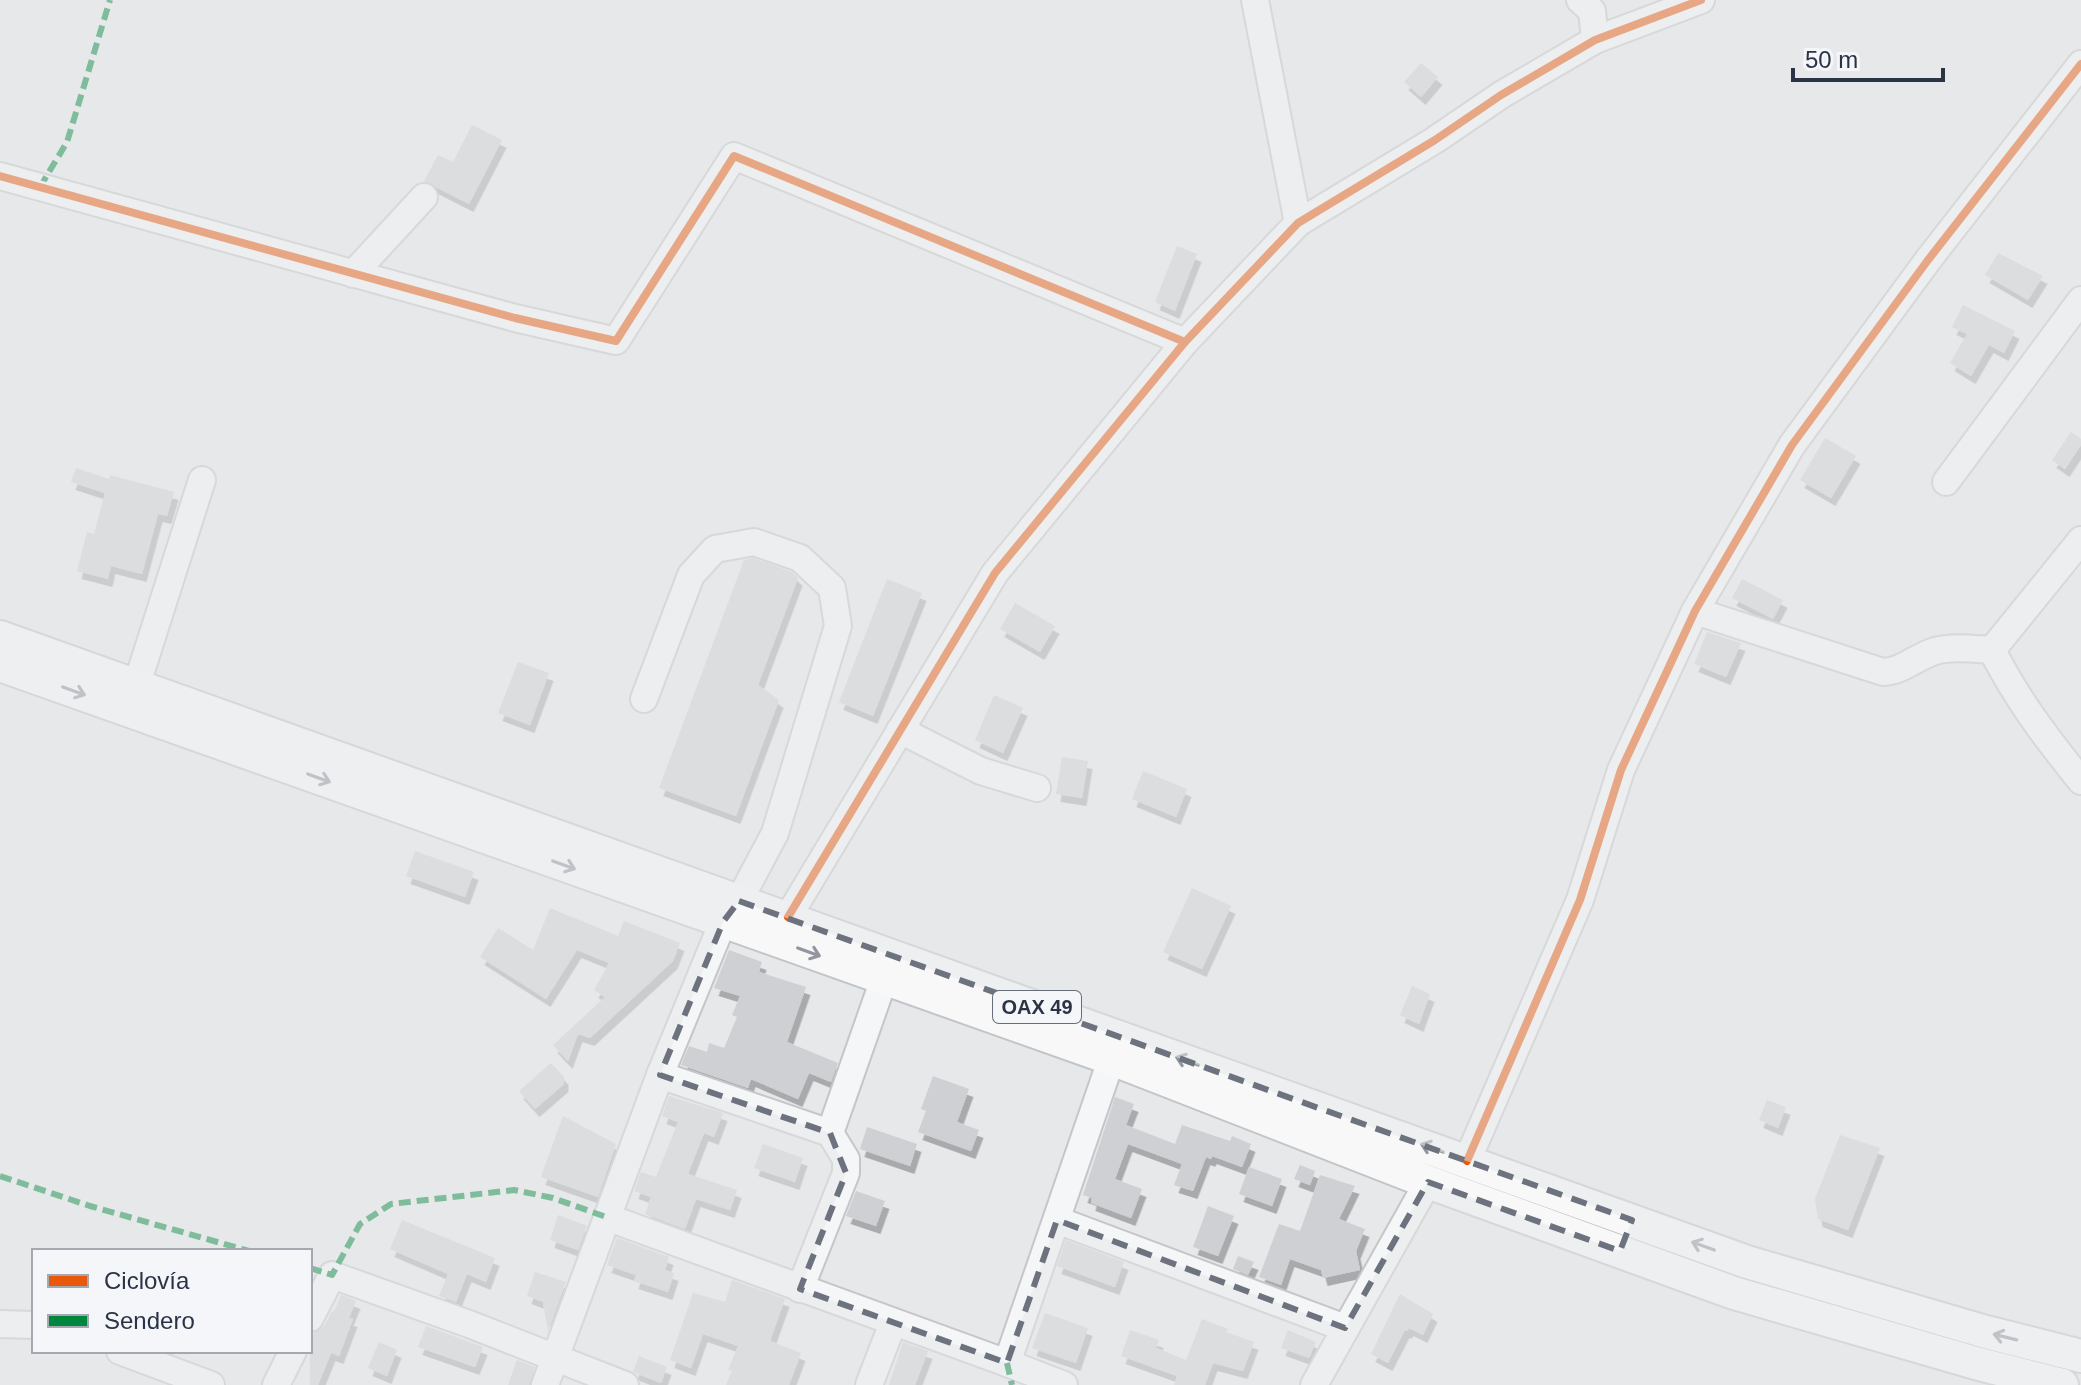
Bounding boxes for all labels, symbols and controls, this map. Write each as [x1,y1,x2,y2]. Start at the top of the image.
scale bar [1793,32,1943,82]
text: 50 m [1805,46,1858,73]
one-way arrow [61,685,85,699]
one-way arrow [306,772,330,786]
one-way arrow [551,859,575,873]
one-way arrow [796,946,820,960]
road number: OAX 49 [993,991,1081,1023]
one-way arrow [1175,1052,1200,1067]
one-way arrow [1420,1139,1445,1154]
one-way arrow [1691,1238,1716,1252]
legend [32,1249,312,1353]
text: Ciclovía [104,1267,190,1294]
text: Sendero [104,1307,195,1334]
one-way arrow [1993,1328,2019,1343]

